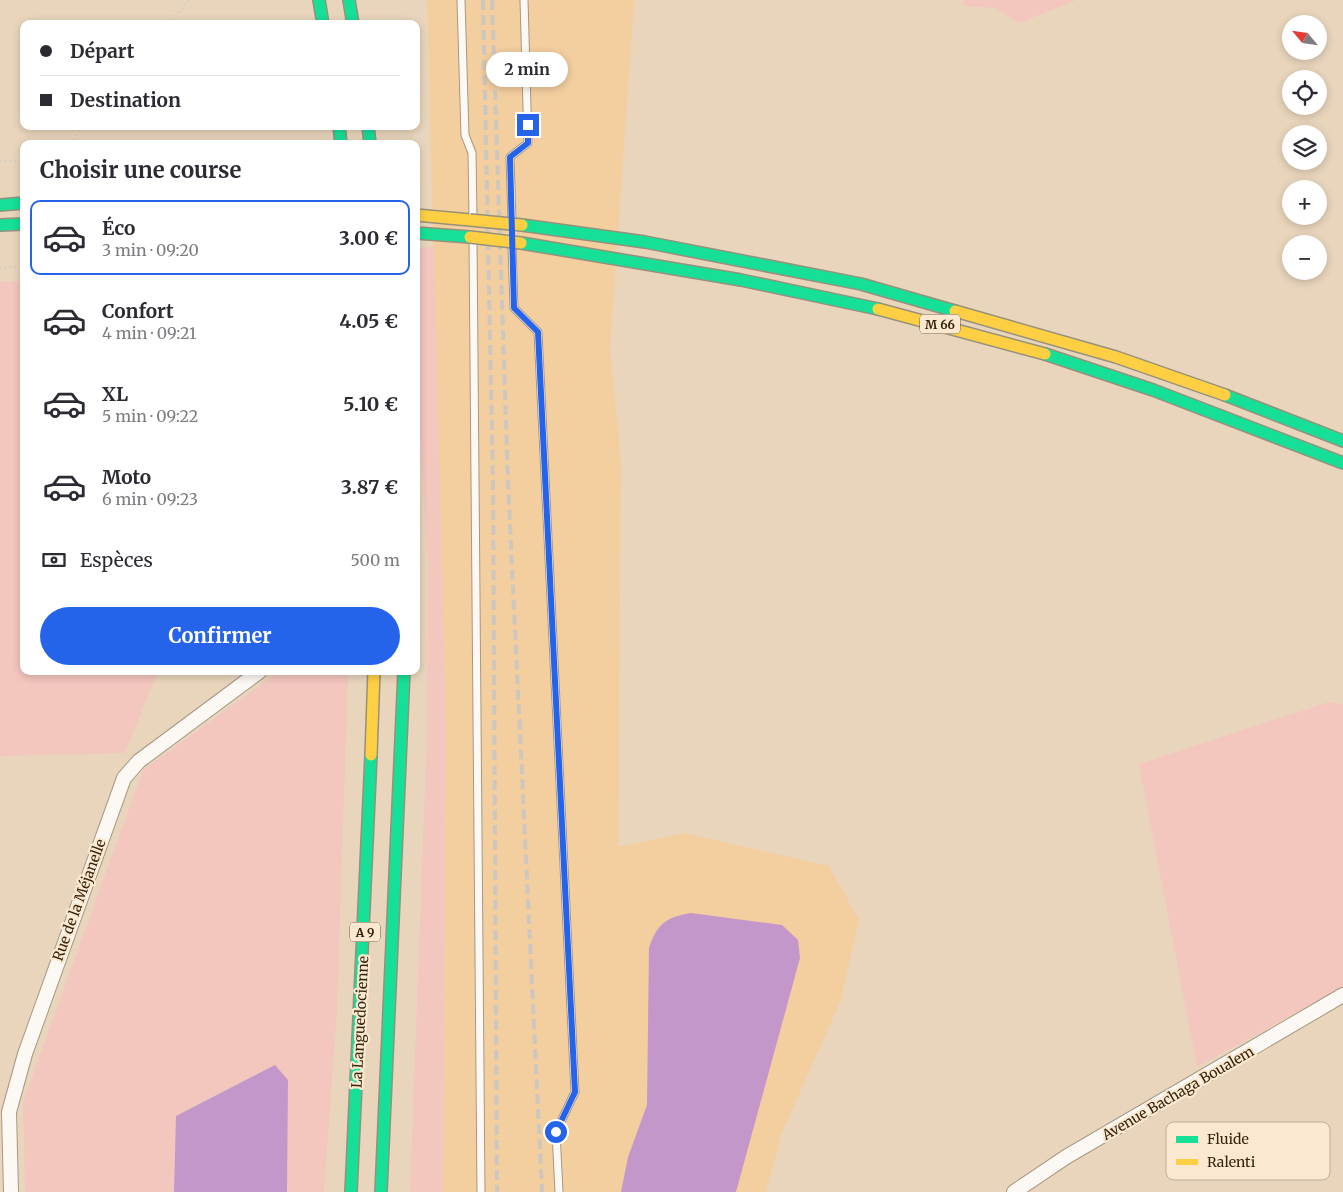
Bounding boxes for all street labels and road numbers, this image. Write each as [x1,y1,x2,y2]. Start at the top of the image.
road number: M 66 [920,314,960,334]
street label: Rue de la Méjanelle [49,837,109,963]
road number: A 9 [350,922,380,942]
street label: La Languedocienne [348,955,372,1089]
street label: Avenue Bachaga Boualem [1098,1042,1257,1144]

